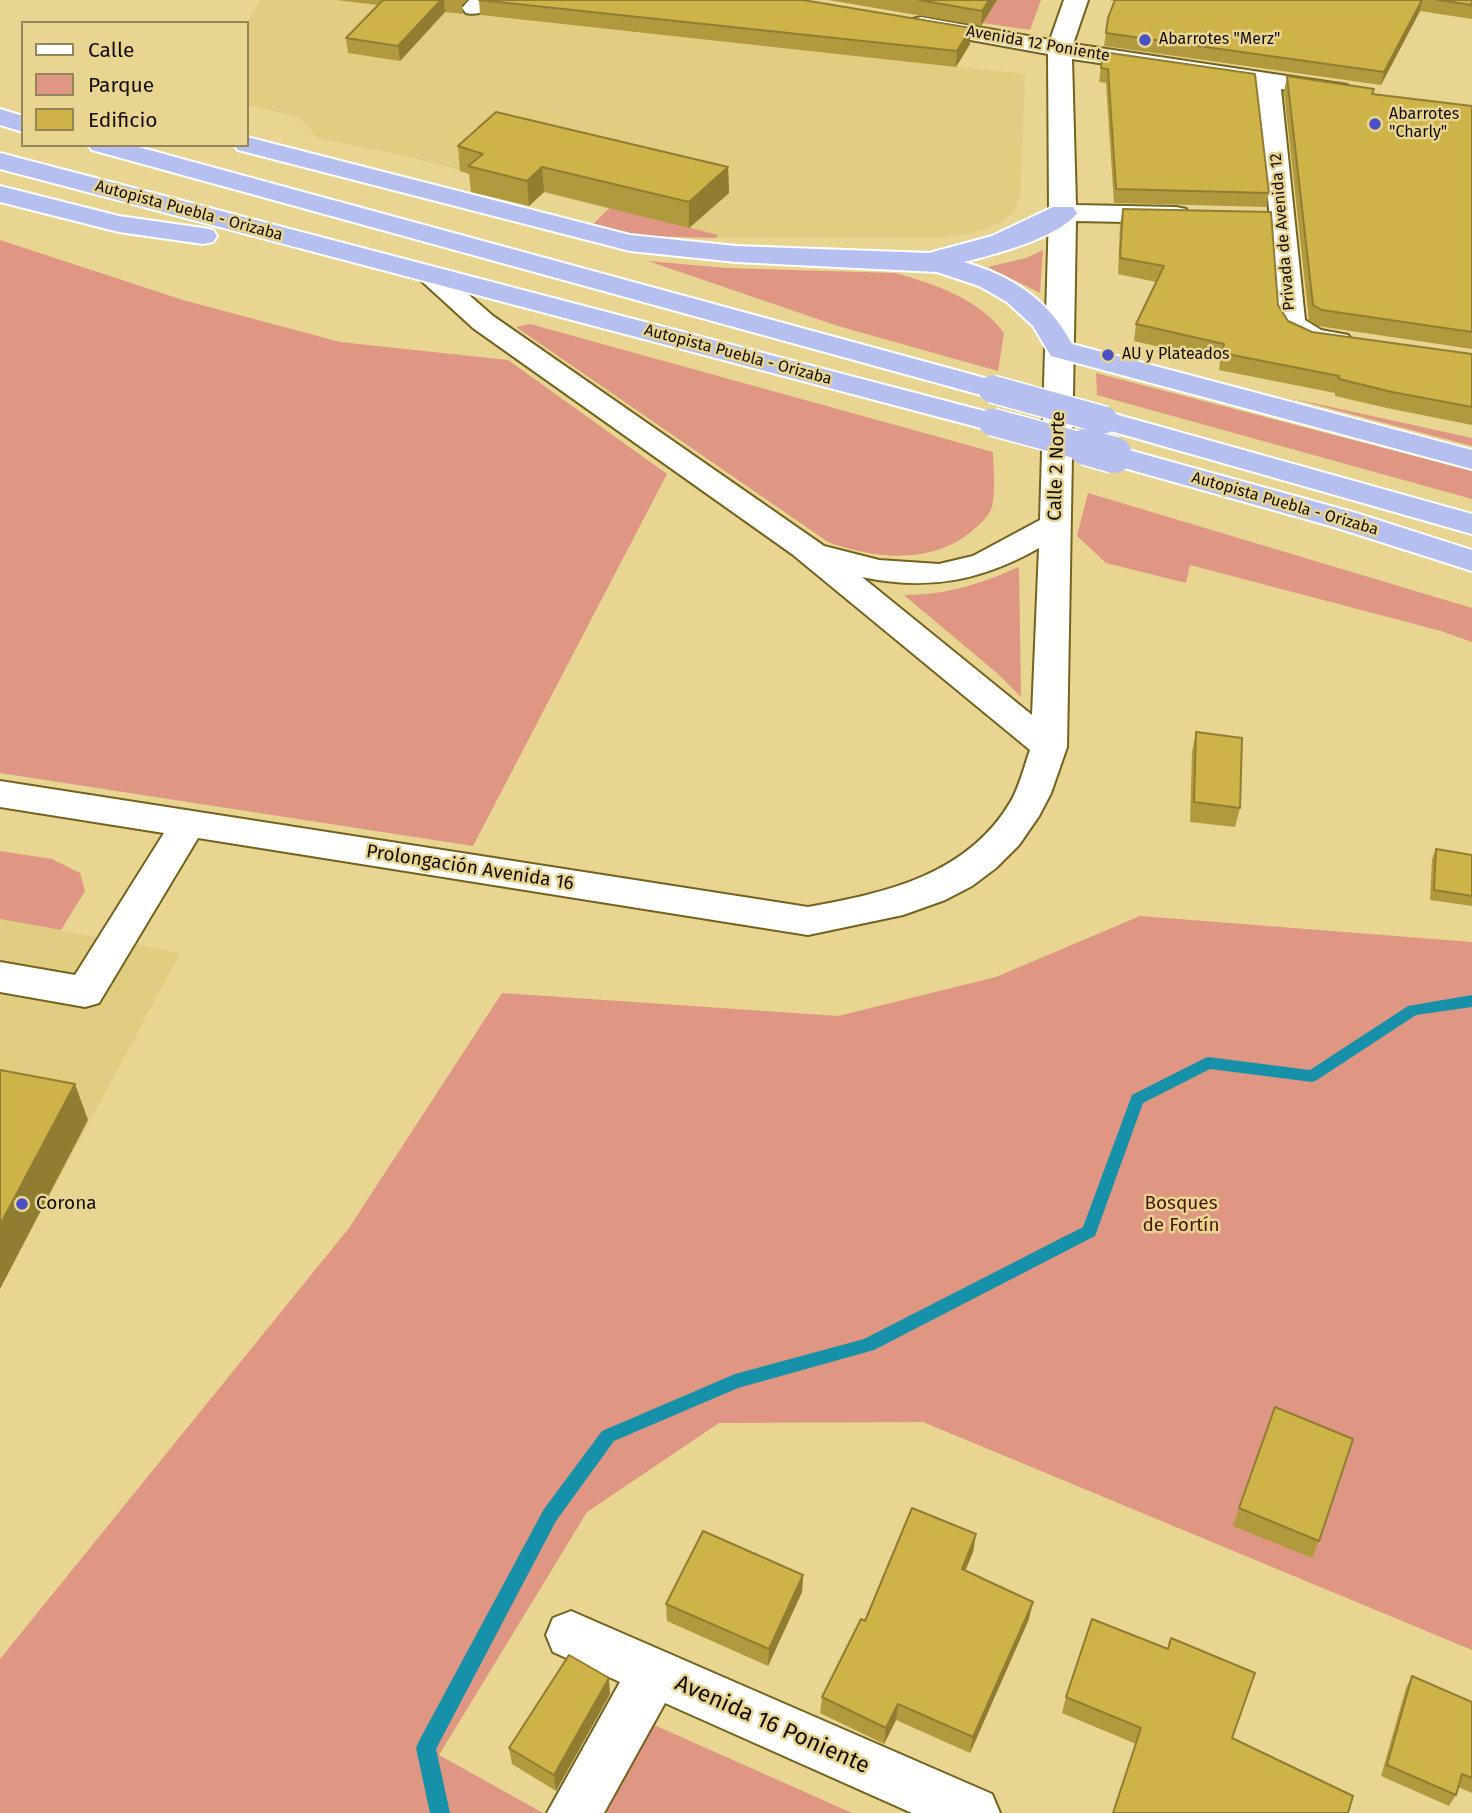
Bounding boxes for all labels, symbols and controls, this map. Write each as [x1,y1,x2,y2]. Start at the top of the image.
legend [21,21,248,147]
street label: Avenida 12 Poniente [965,22,1111,66]
place label: Abarrotes "Merz" [1159,30,1280,50]
marker: Abarrotes "Merz" [1137,32,1153,48]
text: Calle [88,37,134,63]
text: Parque [88,72,154,98]
place label: Abarrotes "Charly" [1389,105,1459,143]
text: Edificio [88,107,158,133]
marker: Abarrotes "Charly" [1367,116,1383,132]
street label: Privada de Avenida 12 [1267,152,1299,312]
street label: Autopista Puebla - Orizaba [93,177,285,245]
street label: Autopista Puebla - Orizaba [642,321,834,389]
place label: AU y Plateados [1122,345,1230,365]
marker: AU y Plateados [1100,347,1116,363]
street label: Calle 2 Norte [1044,411,1070,521]
street label: Autopista Puebla - Orizaba [1189,468,1381,540]
street label: Prolongación Avenida 16 [365,840,575,896]
place label: Corona [36,1193,97,1215]
park label: Bosques de Fortín [1142,1193,1220,1237]
marker: Corona [14,1196,30,1212]
street label: Avenida 16 Poniente [670,1670,874,1780]

